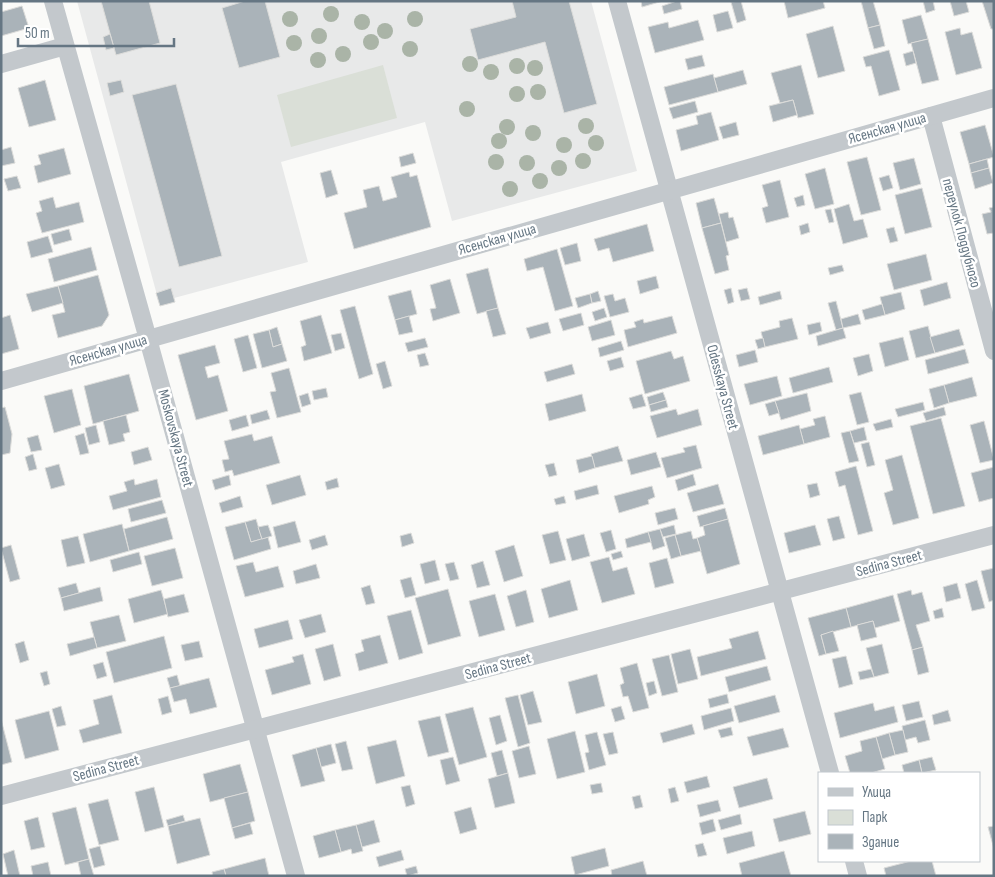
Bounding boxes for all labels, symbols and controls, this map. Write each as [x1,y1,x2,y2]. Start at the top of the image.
scale bar [18,15,174,47]
text: 50 m [25,24,50,43]
street label: Ясенская улица [846,108,928,149]
street label: переулок Поддубного [938,176,985,290]
street label: Ясенская улица [456,219,538,260]
street label: Ясенская улица [67,330,149,371]
street label: Odesskaya Street [702,343,743,432]
street label: Moskovskaya Street [153,387,198,489]
street label: Sedina Street [854,545,925,581]
street label: Sedina Street [463,648,534,684]
street label: Sedina Street [71,750,142,786]
legend [818,772,980,862]
text: Улица [862,783,891,802]
text: Парк [862,808,888,827]
text: Здание [862,833,899,852]

